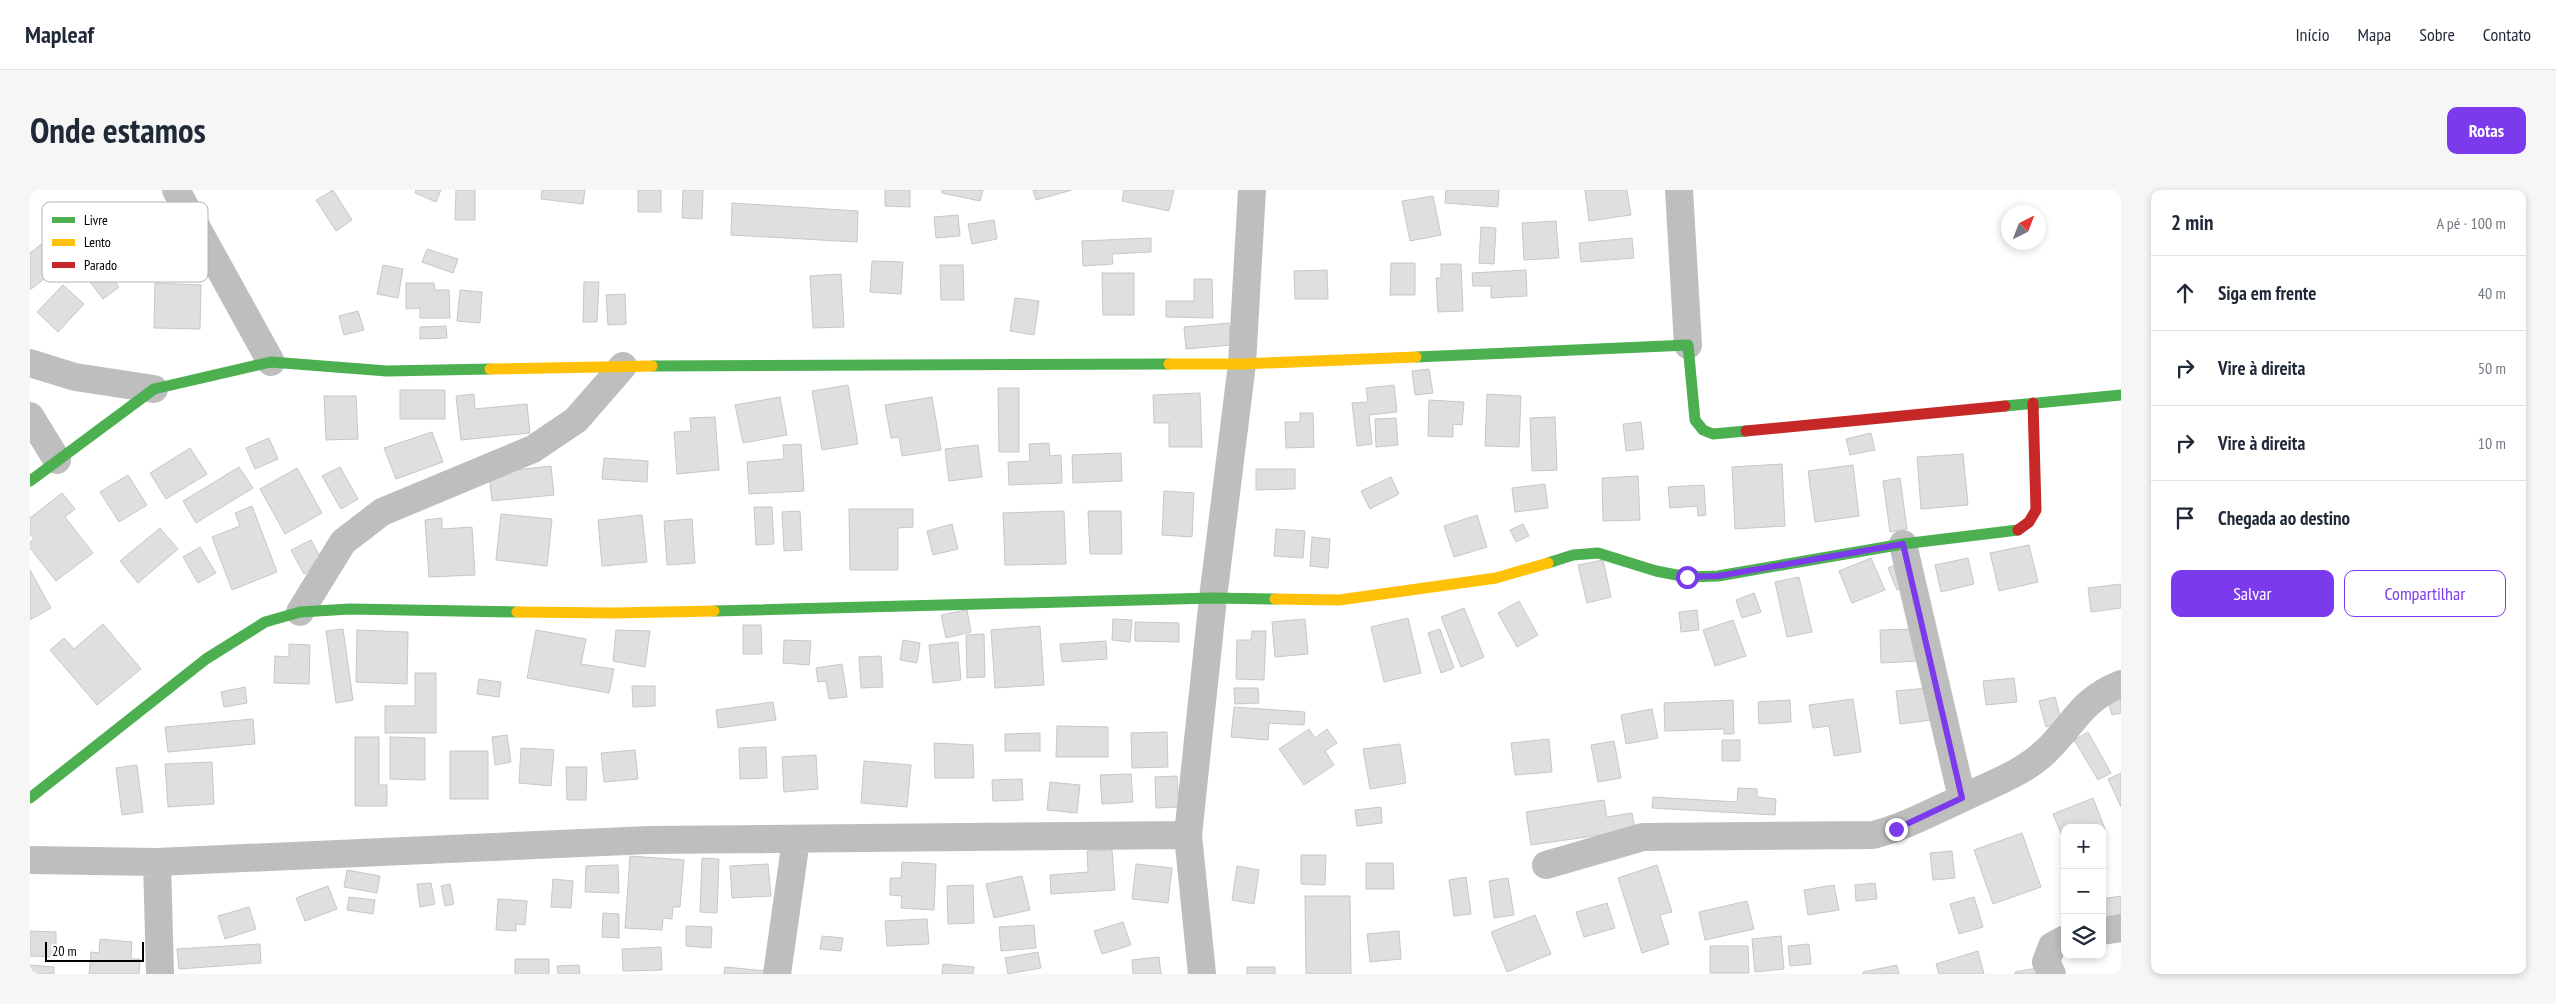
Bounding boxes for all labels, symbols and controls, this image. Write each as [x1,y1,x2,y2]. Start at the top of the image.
text: Mapleaf [25,19,94,50]
text: Início [2295,23,2329,46]
text: Mapa [2357,23,2391,46]
text: Sobre [2419,23,2455,46]
text: Contato [2483,23,2531,46]
text: Onde estamos [30,107,206,153]
button: Rotas [2447,107,2526,154]
legend [42,202,208,282]
north arrow [2001,205,2046,250]
text: 2 min [2171,209,2213,236]
text: Livre [84,211,108,229]
text: A pé · 100 m [2436,213,2506,233]
text: Lento [84,233,111,251]
text: Parado [84,256,117,274]
icon: ahead [2171,279,2199,307]
text: Siga em frente [2218,281,2316,305]
text: 40 m [2478,283,2506,303]
icon: right [2171,354,2199,382]
text: Vire à direita [2218,356,2305,380]
text: 50 m [2478,358,2506,378]
icon: right [2171,429,2199,457]
text: Vire à direita [2218,431,2305,455]
text: 10 m [2478,433,2506,453]
icon: arrive [2171,504,2199,532]
text: Chegada ao destino [2218,506,2350,530]
route start [1676,566,1699,589]
button: Salvar [2171,570,2334,617]
button: Compartilhar [2344,570,2506,617]
route end [1885,818,1908,841]
map controls [2061,824,2106,959]
button: + [2061,824,2106,869]
button: − [2061,869,2106,914]
button: layers [2061,914,2106,959]
scale bar [45,939,144,962]
text: 20 m [52,942,77,960]

